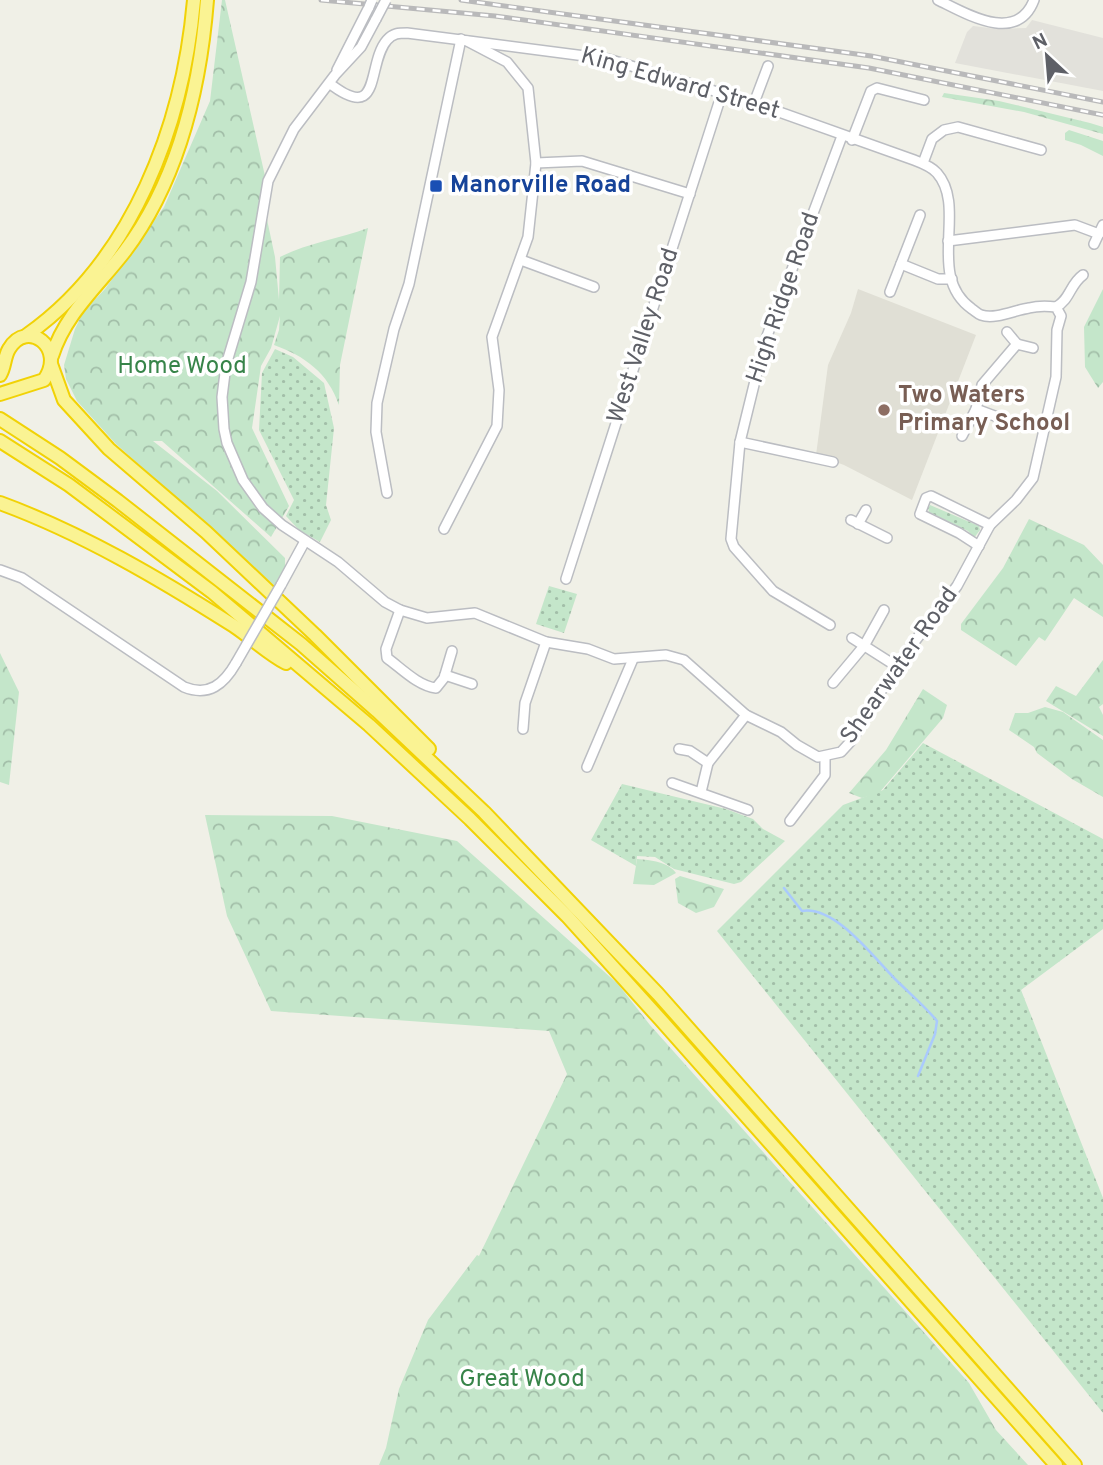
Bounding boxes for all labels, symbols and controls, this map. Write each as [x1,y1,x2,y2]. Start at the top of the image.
north arrow [1012,21,1082,91]
text: N [1029,29,1052,56]
street label: King Edward Street [577,41,783,127]
place label: Manorville Road [450,171,631,201]
marker: Manorville Road [428,178,444,194]
street label: High Ridge Road [741,209,827,387]
street label: West Valley Road [602,245,686,427]
park label: Home Wood [117,352,247,382]
place label: Two Waters Primary School [898,381,1070,439]
marker: Two Waters Primary School [876,402,892,418]
street label: Shearwater Road [835,582,965,750]
park label: Great Wood [459,1365,585,1395]

